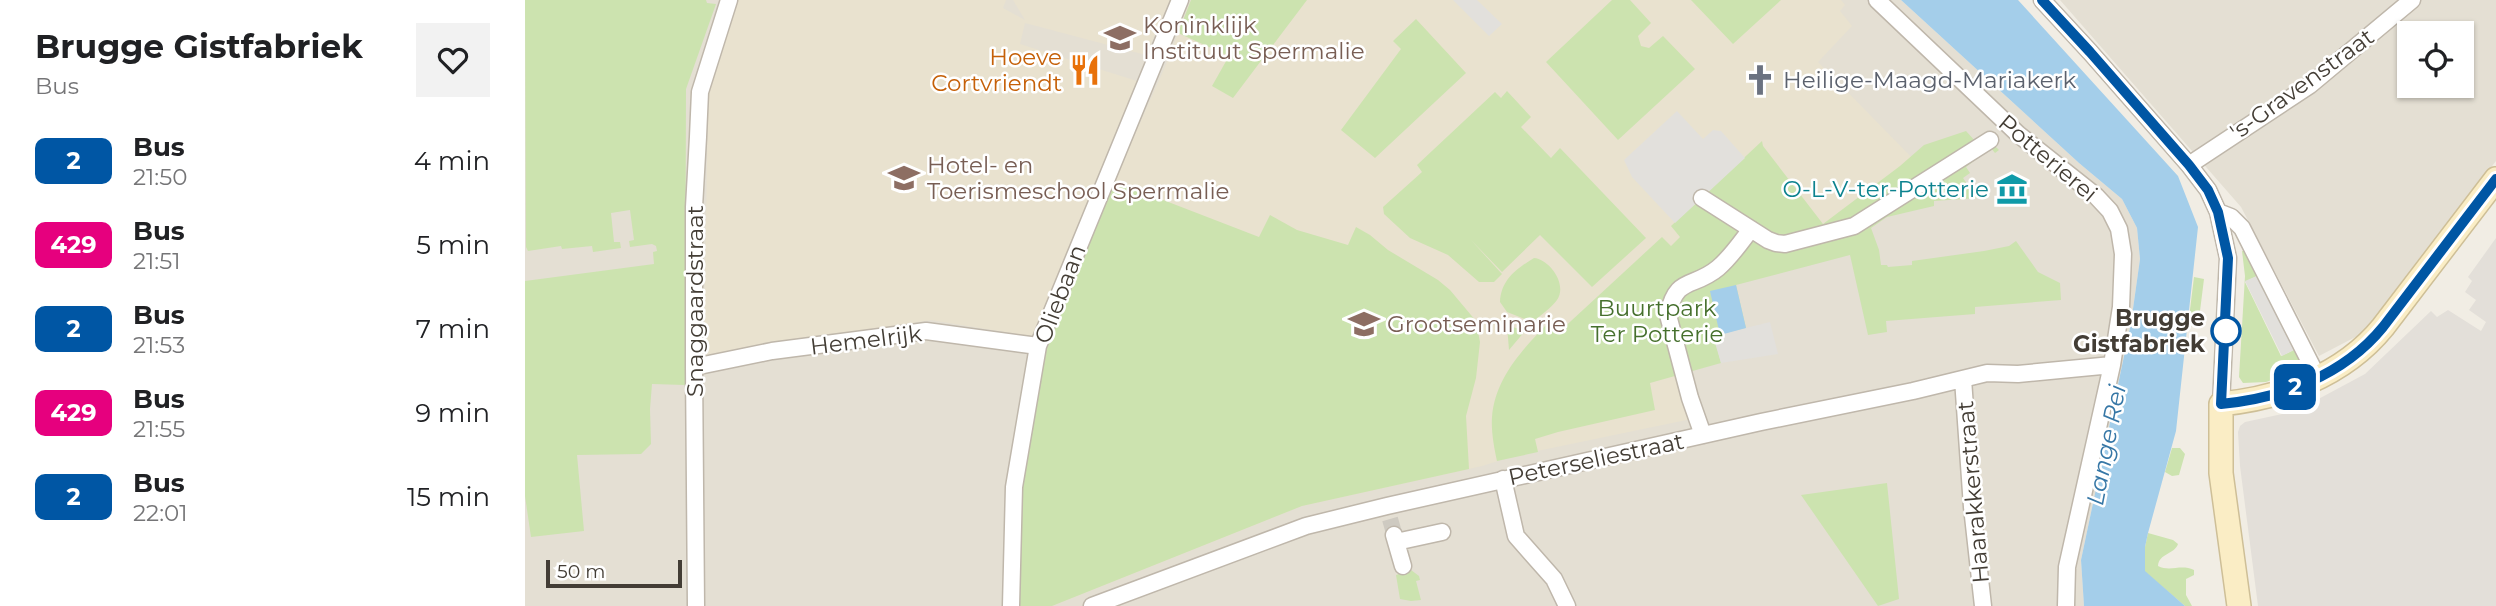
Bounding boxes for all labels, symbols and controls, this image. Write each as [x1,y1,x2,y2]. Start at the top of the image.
place label: Koninklijk Instituut Spermalie [1143,11,1365,65]
school or university icon: Koninklijk Instituut Spermalie [1103,21,1137,55]
map controls [2397,21,2474,98]
button: locate [2397,21,2474,98]
street label: 's-Gravenstraat [2225,22,2379,146]
button: heart [416,23,490,97]
text: Brugge Gistfabriek [35,26,363,66]
place label: Hoeve Cortvriendt [931,43,1062,97]
restaurant icon: Hoeve Cortvriendt [1068,53,1102,87]
church icon: Heilige-Maagd-Mariakerk [1743,63,1777,97]
place label: Heilige-Maagd-Mariakerk [1783,66,2077,94]
text: Bus [35,72,79,100]
street label: Potterierei [1993,109,2103,207]
text: Bus [133,131,185,163]
text: 4 min [414,145,490,177]
text: 2 [66,146,81,175]
place label: Hotel- en Toerismeschool Spermalie [927,151,1230,205]
school or university icon: Hotel- en Toerismeschool Spermalie [887,161,921,195]
text: 21:50 [133,163,188,191]
museum icon: O-L-V-ter-Potterie [1995,172,2029,206]
place label: O-L-V-ter-Potterie [1783,175,1989,203]
street label: Snaggaardstraat [681,205,709,397]
text: Bus [133,215,185,247]
text: 5 min [416,229,490,261]
text: 429 [51,230,96,259]
street label: Oliebaan [1028,241,1092,347]
text: 21:51 [133,247,181,275]
park label: Buurtpark Ter Potterie [1591,294,1723,348]
text: Bus [133,299,185,331]
place label: Brugge Gistfabriek [2073,304,2206,358]
school or university icon: Grootseminarie [1347,307,1381,341]
place label: Grootseminarie [1387,310,1566,338]
text: 7 min [416,313,490,345]
text: 2 [66,314,81,343]
marker: Brugge Gistfabriek [2211,316,2241,346]
street label: Hemelrijk [809,319,924,361]
text: 21:53 [133,331,185,359]
line badge: 2 [2272,364,2318,410]
text: 2 [2288,372,2302,401]
water label: Lange Rei [2080,382,2132,508]
text: Bus [133,383,185,415]
text: 9 min [415,397,490,429]
text: 429 [51,398,96,427]
street label: Haarakkerstraat [1951,400,1995,584]
text: 21:55 [133,415,185,443]
street label: Peterseliestraat [1506,427,1686,491]
text: Bus [133,467,185,499]
text: 15 min [407,481,490,513]
text: 2 [66,482,81,511]
text: 22:01 [133,499,188,527]
scale bar [546,557,683,589]
text: 50 m [557,560,605,583]

